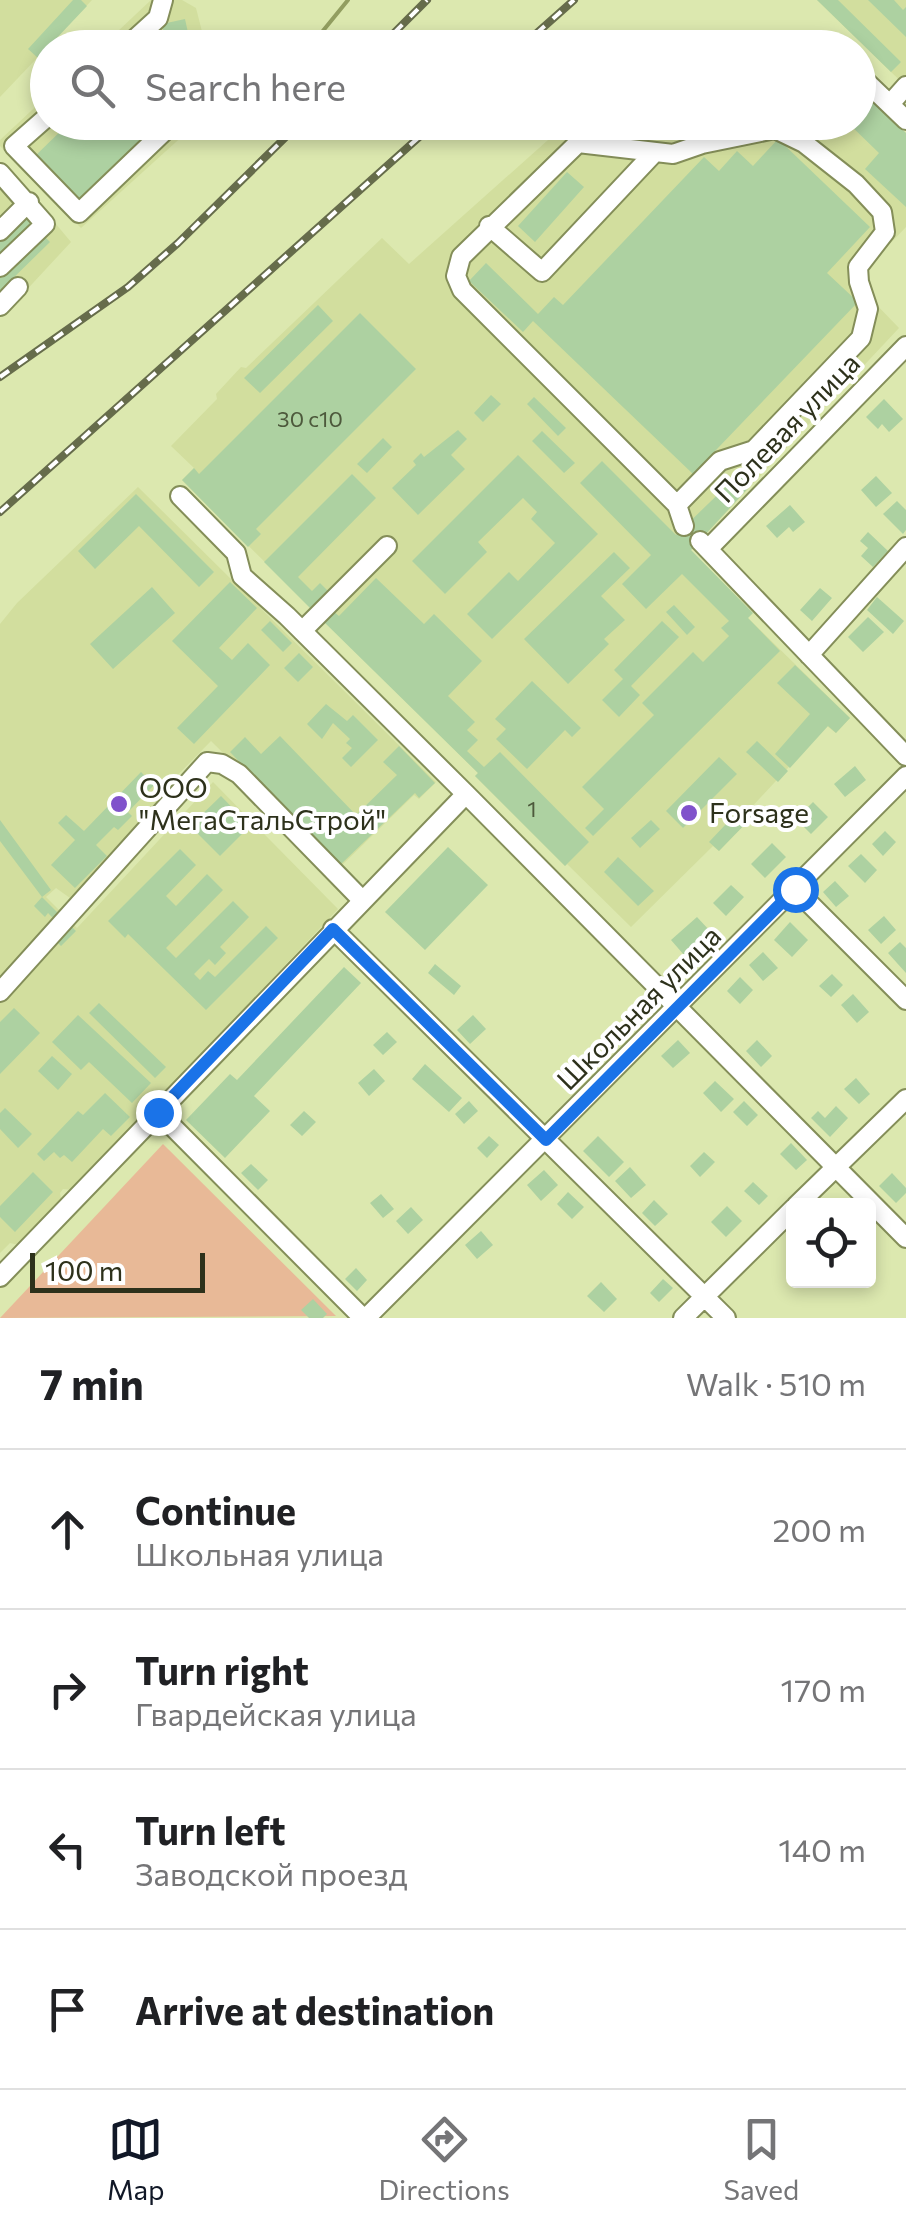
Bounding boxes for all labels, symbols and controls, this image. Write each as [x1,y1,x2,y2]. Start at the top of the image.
search box [30,30,876,140]
icon: search [65,58,120,113]
text: Search here [145,62,346,109]
street label: Полевая улица [707,346,866,509]
house number: 30 с10 [277,405,343,432]
place label: ООО "МегаСтальСтрой" [139,770,386,836]
marker: ООО "МегаСтальСтрой" [108,793,130,815]
house number: 1 [527,795,537,822]
place label: Forsage [709,795,809,829]
marker: Forsage [678,802,700,824]
route start [773,867,819,913]
street label: Школьная улица [549,918,727,1096]
route end [136,1090,182,1136]
map controls [786,1198,876,1288]
button: locate [786,1198,876,1288]
scale bar [30,1248,205,1292]
text: 100 m [45,1253,123,1287]
text: 7 min [40,1357,144,1409]
text: Walk · 510 m [686,1363,866,1403]
text: Continue [135,1486,296,1533]
icon: ahead [40,1502,95,1557]
text: 200 m [773,1509,866,1549]
text: Школьная улица [135,1533,384,1573]
text: Turn right [135,1646,309,1693]
icon: right [40,1662,95,1717]
text: 170 m [781,1669,866,1709]
text: Гвардейская улица [135,1693,417,1733]
text: Turn left [135,1806,286,1853]
icon: left [40,1822,95,1877]
text: 140 m [778,1829,866,1869]
text: Заводской проезд [135,1853,408,1893]
icon: arrive [40,1982,95,2037]
text: Arrive at destination [135,1986,494,2033]
tab: Map [107,2112,165,2206]
tab: Directions [378,2112,510,2206]
tab: Saved [724,2112,799,2206]

